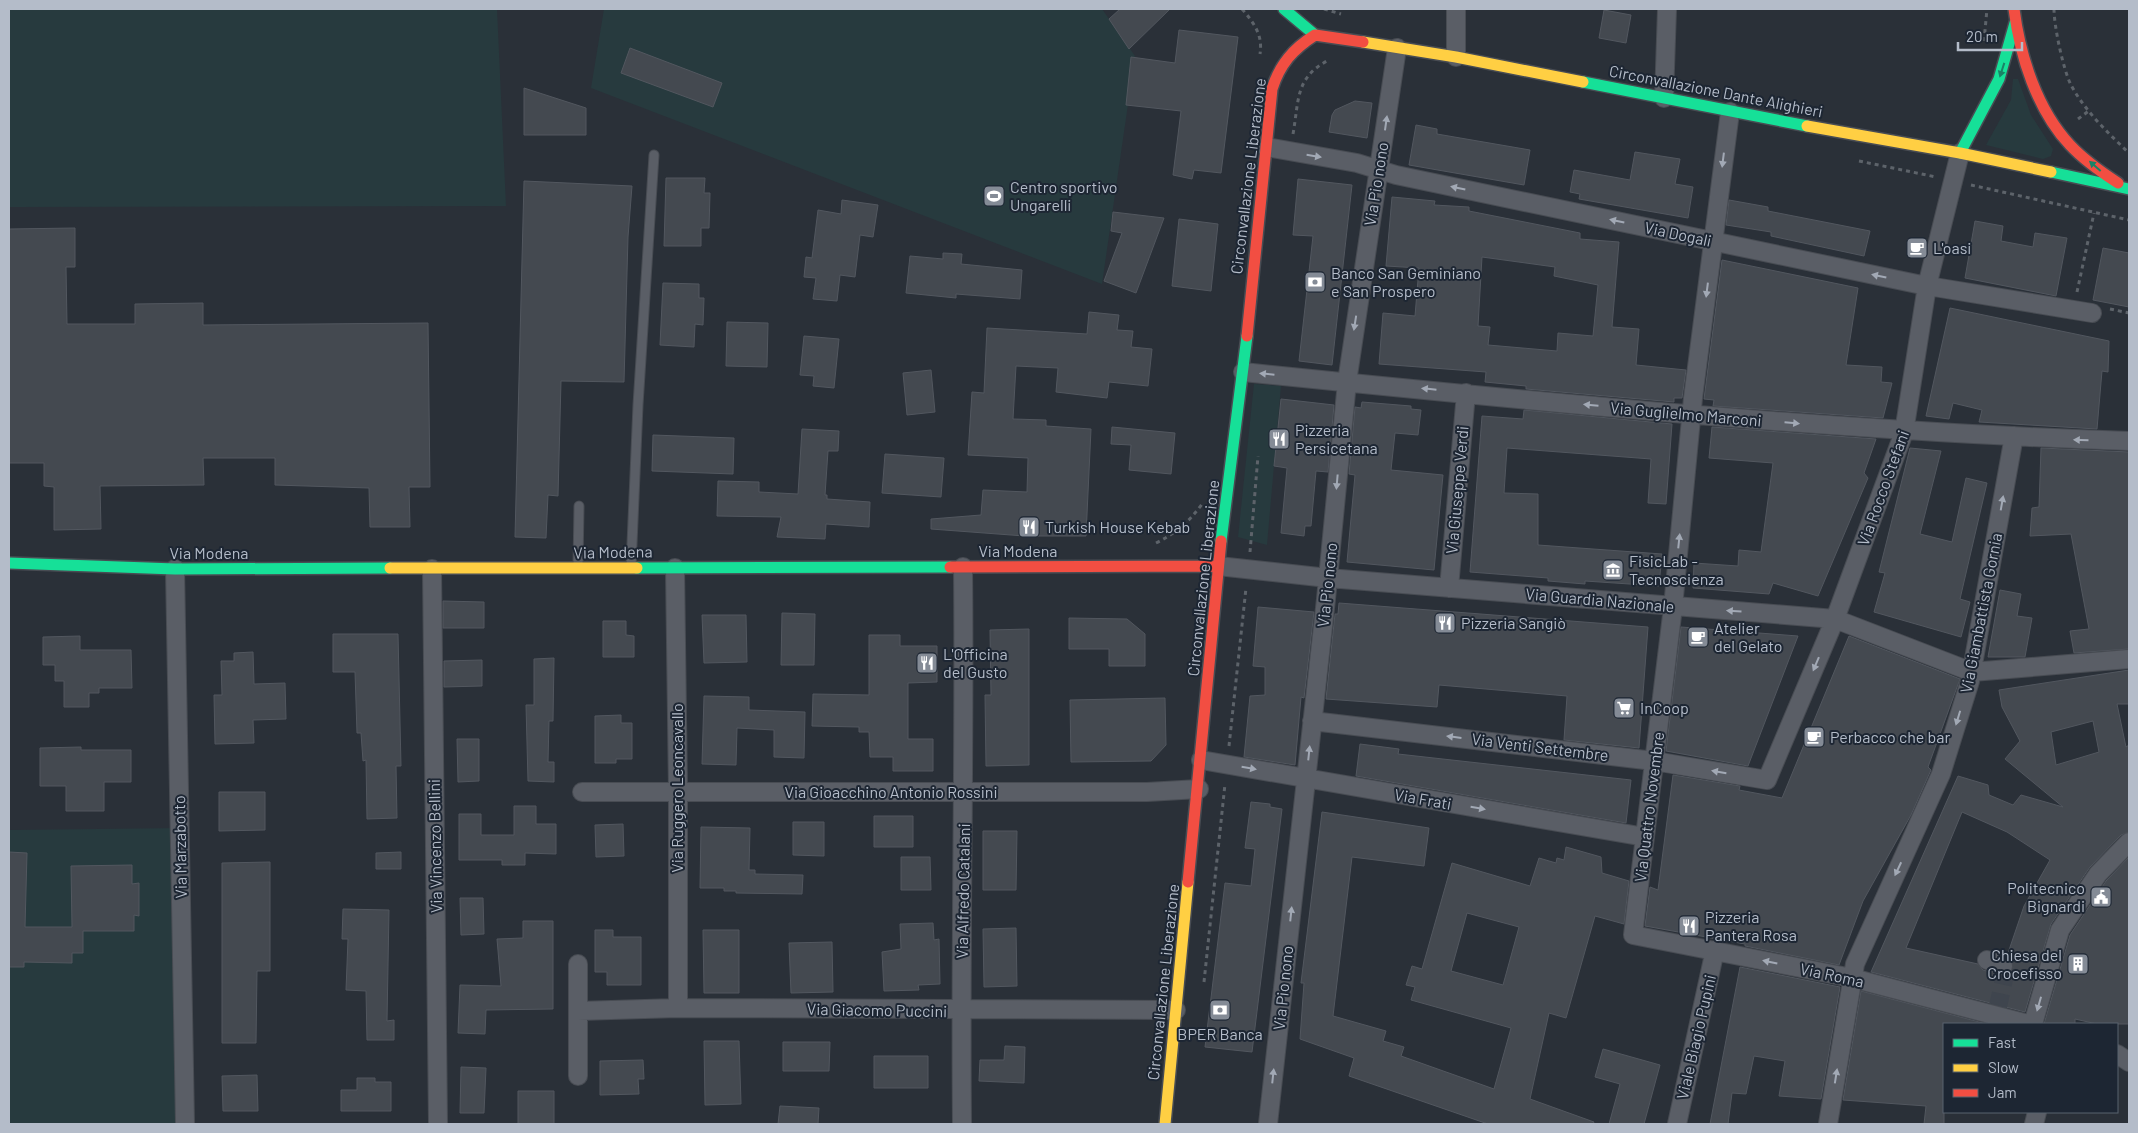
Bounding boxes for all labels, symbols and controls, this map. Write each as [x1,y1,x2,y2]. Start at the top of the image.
scale bar [1958,20,2022,52]
text: 20 m [1966,27,1998,45]
street label: Circonvallazione Dante Alighieri [1608,60,1825,121]
one-way arrow [1998,63,2006,78]
street label: Circonvallazione Liberazione [1226,77,1269,275]
one-way arrow [1382,114,1390,130]
street label: Via Pio nono [1359,141,1392,227]
one-way arrow [1306,152,1322,160]
one-way arrow [1719,152,1727,168]
one-way arrow [2089,161,2102,172]
place label: Centro sportivo Ungarelli [1010,177,1117,214]
sports icon: Centro sportivo Ungarelli [982,184,1006,208]
one-way arrow [1451,184,1466,192]
one-way arrow [1610,217,1625,225]
street label: Via Dogali [1643,217,1713,250]
cafe icon: L'oasi [1905,236,1929,260]
place label: L'oasi [1933,238,1971,257]
place label: Banco San Geminiano e San Prospero [1331,263,1481,300]
bank icon: Banco San Geminiano e San Prospero [1303,270,1327,294]
one-way arrow [1872,272,1887,280]
one-way arrow [1703,282,1711,298]
one-way arrow [1351,315,1359,331]
one-way arrow [1259,370,1275,378]
one-way arrow [1421,385,1437,393]
street label: Via Guglielmo Marconi [1610,397,1763,430]
one-way arrow [1582,401,1598,409]
one-way arrow [1785,419,1801,427]
place label: Pizzeria Persicetana [1295,420,1378,457]
street label: Via Giuseppe Verdi [1441,425,1472,555]
restaurant icon: Pizzeria Persicetana [1267,427,1291,451]
street label: Via Rocco Stefani [1853,428,1912,548]
one-way arrow [2072,435,2088,443]
one-way arrow [1333,475,1341,491]
street label: Circonvallazione Liberazione [1183,479,1222,677]
one-way arrow [1998,495,2006,511]
restaurant icon: Turkish House Kebab [1017,515,1041,539]
place label: Turkish House Kebab [1045,517,1190,536]
street label: Via Giambattista Gornia [1956,531,2005,695]
one-way arrow [1675,532,1683,548]
street label: Via Modena [573,541,653,562]
street label: Via Modena [978,541,1058,560]
street label: Via Pio nono [1313,542,1340,628]
street label: Via Modena [169,543,249,562]
place label: FisicLab - Tecnoscienza [1629,551,1724,588]
museum icon: FisicLab - Tecnoscienza [1601,558,1625,582]
street label: Via Guardia Nazionale [1525,584,1675,615]
one-way arrow [1726,607,1742,615]
restaurant icon: Pizzeria Sangiò [1433,611,1457,635]
place label: Pizzeria Sangiò [1461,613,1566,632]
place label: Atelier del Gelato [1714,618,1783,655]
cafe icon: Atelier del Gelato [1686,625,1710,649]
place label: L'Officina del Gusto [943,644,1008,681]
restaurant icon: L'Officina del Gusto [915,651,939,675]
one-way arrow [1812,657,1820,671]
supermarket icon: InCoop [1612,696,1636,720]
place label: InCoop [1640,698,1689,717]
street label: Via Ruggero Leoncavallo [667,703,686,873]
one-way arrow [1954,711,1962,726]
cafe icon: Perbacco che bar [1802,725,1826,749]
place label: Perbacco che bar [1830,727,1950,746]
street label: Via Venti Settembre [1471,729,1610,764]
street label: Via Quattro Novembre [1630,731,1667,883]
one-way arrow [1446,733,1462,741]
one-way arrow [1305,744,1313,760]
one-way arrow [1242,765,1258,773]
one-way arrow [1711,768,1727,776]
street label: Via Vincenzo Bellini [424,779,445,913]
street label: Via Gioacchino Antonio Rossini [784,782,998,801]
street label: Via Frati [1393,784,1453,813]
street label: Via Marzabotto [169,795,190,899]
one-way arrow [1471,805,1487,813]
street label: Via Alfredo Catalani [952,823,973,959]
one-way arrow [1894,862,1902,876]
place label: Politecnico Bignardi [2007,878,2085,915]
street label: Circonvallazione Liberazione [1143,883,1182,1081]
public building icon: Politecnico Bignardi [2089,885,2113,909]
one-way arrow [1287,906,1295,922]
place label: Pizzeria Pantera Rosa [1705,907,1797,944]
restaurant icon: Pizzeria Pantera Rosa [1677,914,1701,938]
street label: Via Pio nono [1269,945,1296,1031]
place label: Chiesa del Crocefisso [1987,945,2062,982]
building icon: Chiesa del Crocefisso [2066,952,2090,976]
one-way arrow [1762,957,1778,965]
street label: Via Roma [1798,958,1866,991]
street label: Viale Biagio Pupini [1672,973,1719,1101]
one-way arrow [2035,996,2043,1011]
bank icon: BPER Banca [1208,998,1232,1022]
street label: Via Giacomo Puccini [807,999,947,1020]
legend [1943,1023,2118,1113]
place label: BPER Banca [1177,1024,1263,1043]
text: Fast [1988,1033,2016,1051]
text: Slow [1988,1058,2019,1076]
one-way arrow [1269,1067,1277,1083]
one-way arrow [1833,1068,1841,1084]
text: Jam [1988,1083,2017,1101]

